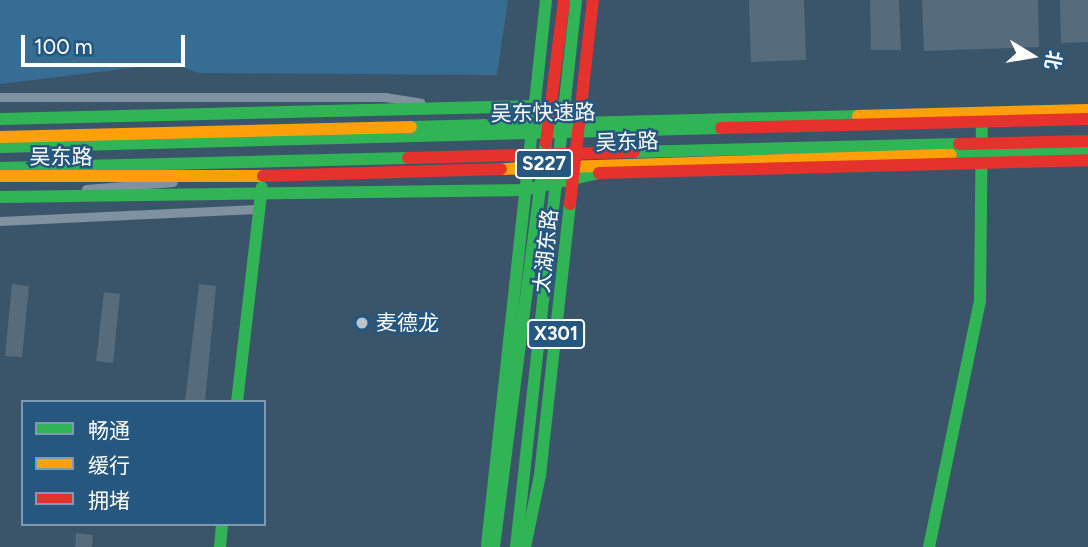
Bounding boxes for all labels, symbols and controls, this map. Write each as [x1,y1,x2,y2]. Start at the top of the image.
scale bar [24,21,189,65]
north arrow [997,21,1067,91]
text: 100 m [34,34,93,59]
text: 北 [1040,49,1066,72]
street label: 吴东快速路 [490,99,596,127]
street label: 吴东路 [595,128,659,156]
street label: 吴东路 [30,144,92,170]
road number: S227 [514,148,574,180]
street label: 太湖东路 [529,208,563,294]
place label: 麦德龙 [376,310,439,336]
marker: 麦德龙 [354,315,370,331]
road number: X301 [526,318,586,350]
legend [21,400,266,526]
text: 畅通 [88,418,130,443]
text: 缓行 [88,453,130,478]
text: 拥堵 [88,488,130,513]

